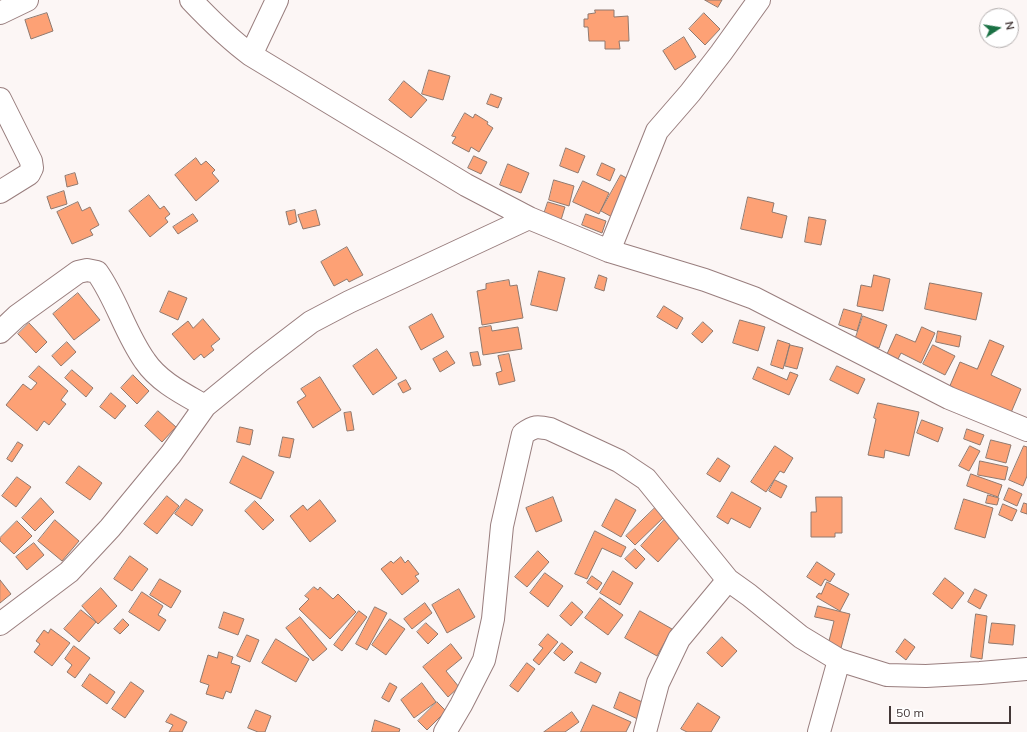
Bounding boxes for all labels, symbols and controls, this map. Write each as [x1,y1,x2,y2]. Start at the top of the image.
north arrow [979,8,1019,48]
text: N [1002,20,1017,31]
scale bar [891,698,1013,724]
text: 50 m [896,705,924,720]

